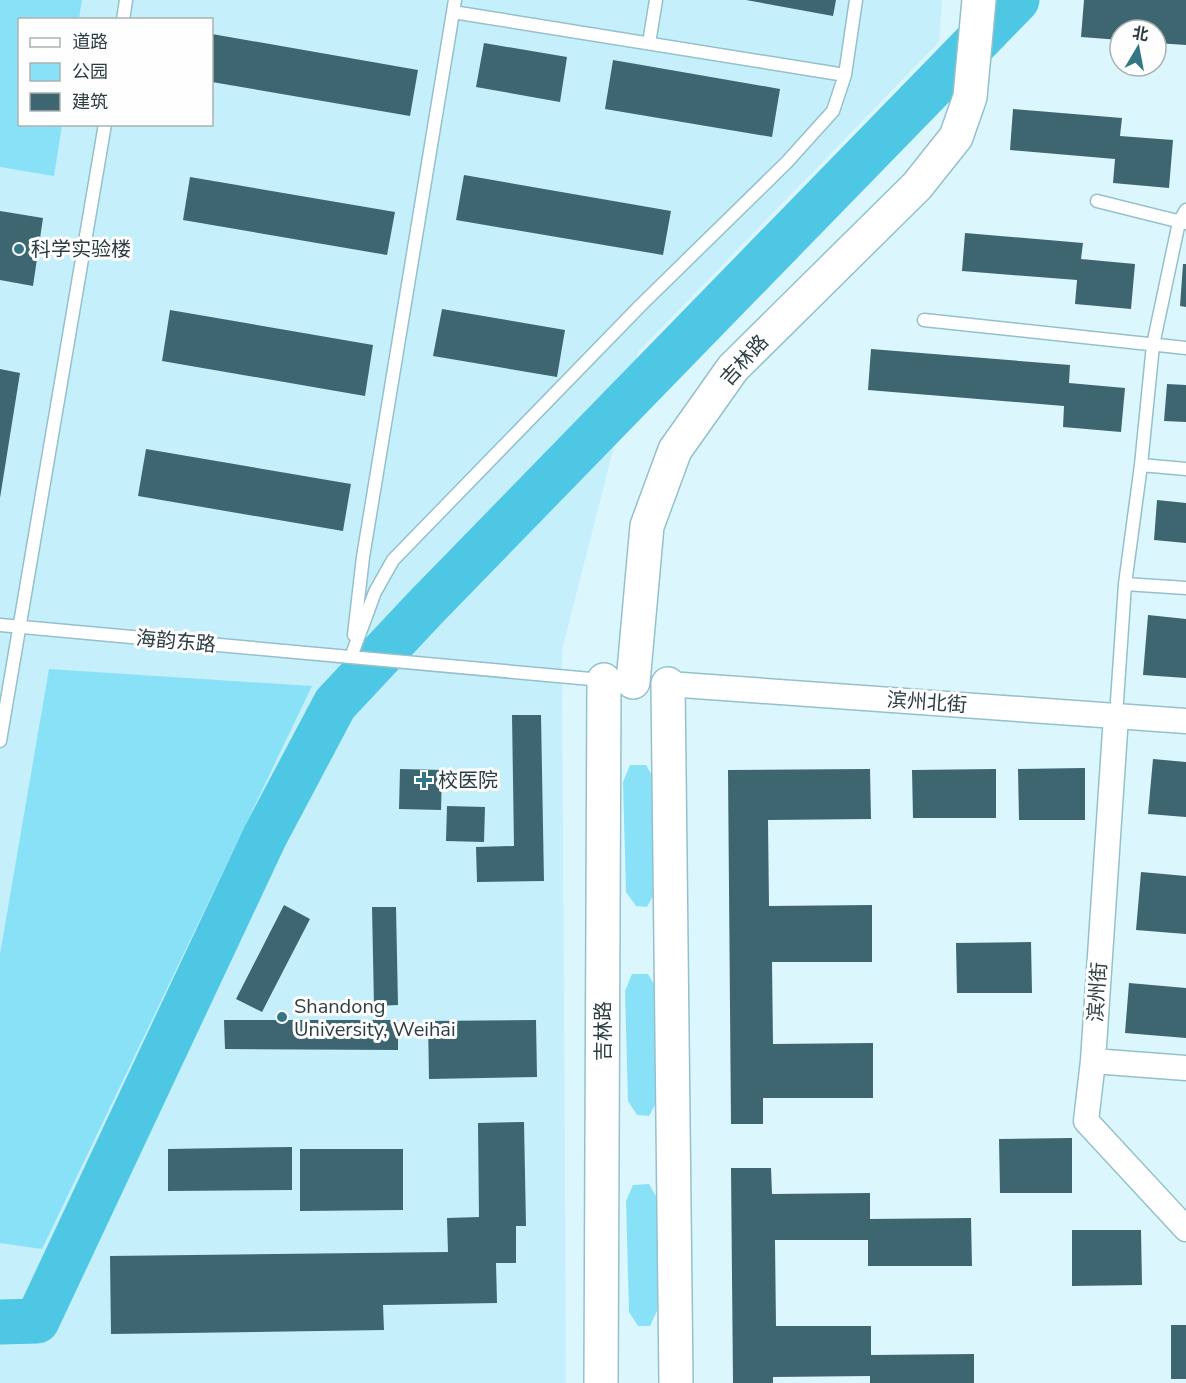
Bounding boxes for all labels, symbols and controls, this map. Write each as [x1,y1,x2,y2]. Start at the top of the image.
legend [18,18,213,126]
north arrow [1108,18,1168,78]
text: 北 [1131,22,1150,46]
text: 道路 [72,30,108,54]
text: 公园 [72,60,108,84]
text: 建筑 [72,90,108,114]
place label: 科学实验楼 [31,236,131,263]
marker: 科学实验楼 [12,242,26,256]
street label: 吉林路 [714,329,774,392]
street label: 海韵东路 [135,625,217,658]
street label: 滨州北街 [886,686,968,719]
place label: 校医院 [438,767,498,794]
marker: 校医院 [415,771,433,789]
street label: 滨州街 [1082,961,1113,1023]
place label: Shandong University, Weihai [294,993,456,1043]
street label: 吉林路 [590,1001,617,1061]
marker: Shandong University, Weihai [275,1010,289,1024]

